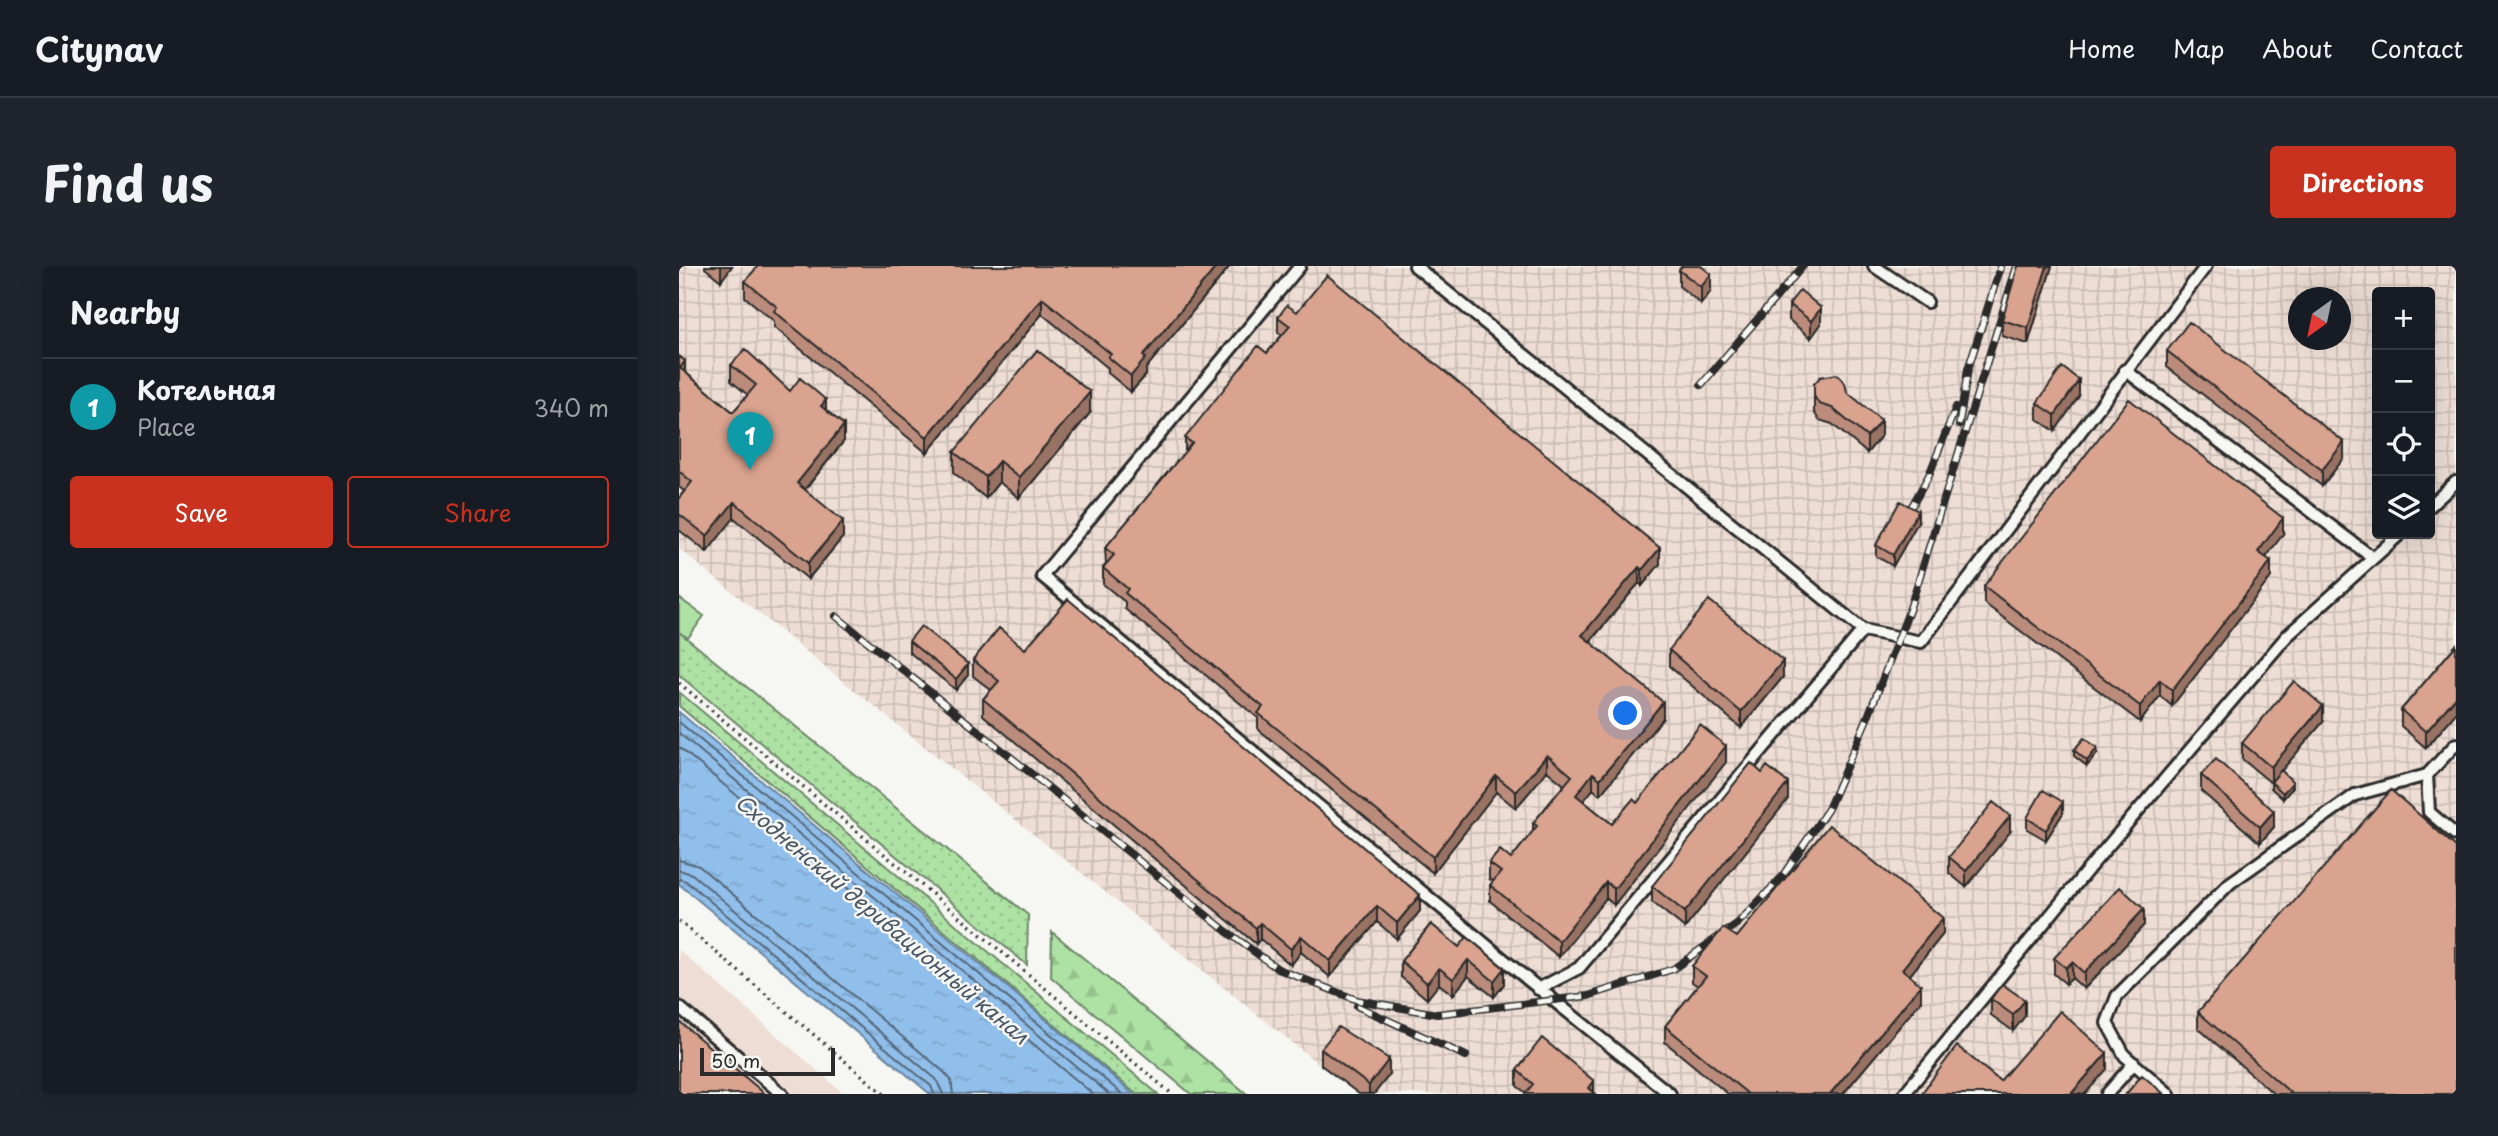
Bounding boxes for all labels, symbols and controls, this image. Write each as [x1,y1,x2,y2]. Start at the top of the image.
text: Citynav [35,23,163,73]
text: Home [2068,30,2135,66]
text: Map [2173,30,2224,66]
text: About [2262,30,2332,66]
text: Contact [2370,30,2463,66]
text: Find us [42,145,213,219]
button: Directions [2270,146,2456,218]
north arrow [2288,287,2351,350]
map controls [2372,287,2435,539]
button: + [2372,287,2435,350]
text: Nearby [70,289,180,334]
button: − [2372,350,2435,413]
text: Котельная [137,370,276,409]
text: 1 [88,390,99,425]
text: 340 m [534,390,609,425]
text: Place [137,409,196,444]
pin: 1 [727,412,773,470]
button: locate [2372,413,2435,476]
button: Save [70,476,333,548]
button: Share [347,476,609,548]
button: layers [2372,476,2435,539]
your location [1608,696,1642,730]
water label: Сходненский деривационный канал [729,785,1037,1051]
scale bar [700,1045,835,1077]
text: 50 m [711,1046,760,1074]

